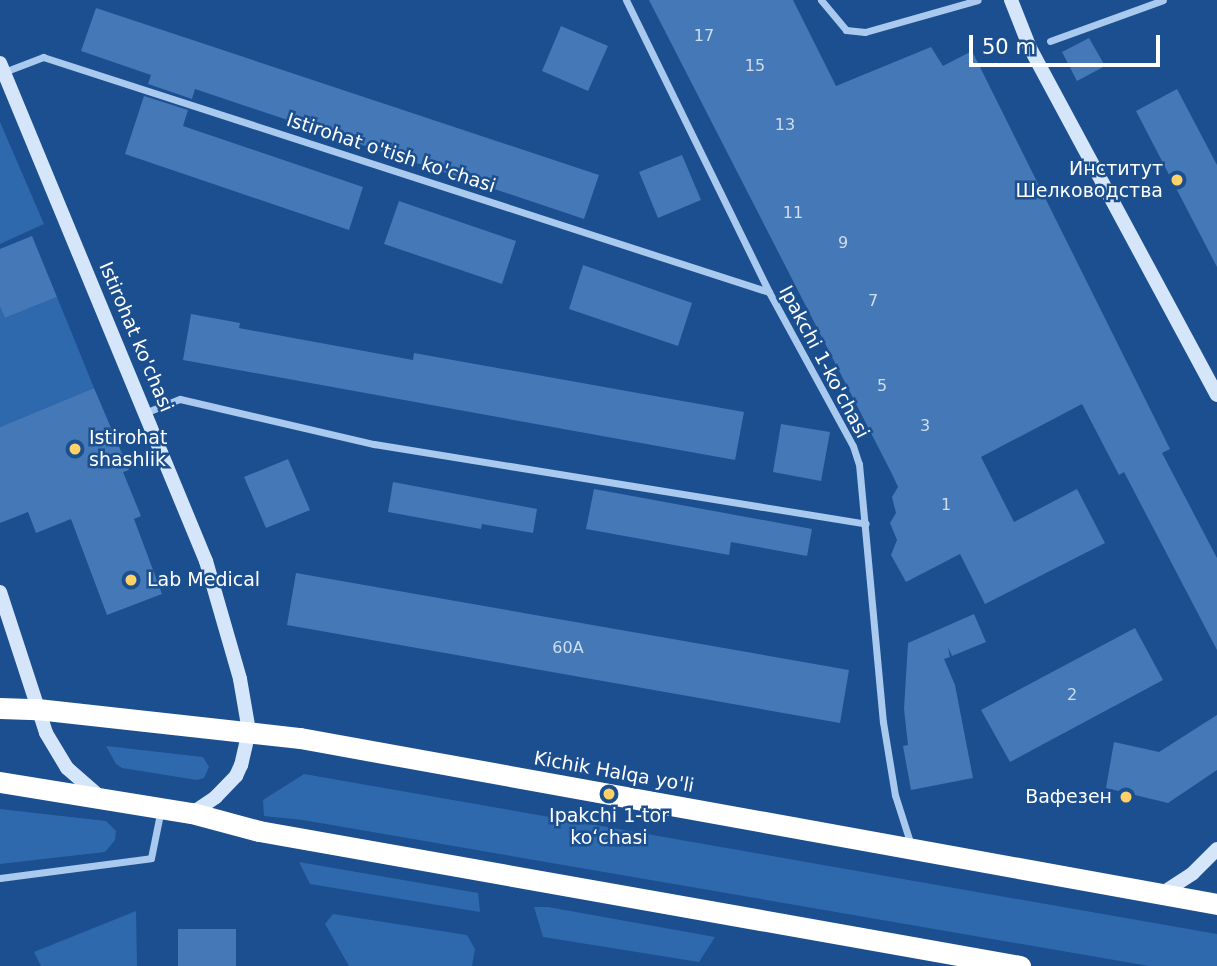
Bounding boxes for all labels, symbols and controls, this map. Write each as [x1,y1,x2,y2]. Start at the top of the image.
scale bar [972,21,1163,65]
house number: 17 [694,26,714,46]
text: 50 m [982,35,1036,59]
house number: 15 [745,56,765,76]
street label: Istirohat o'tish ko'chasi [284,108,498,198]
house number: 13 [775,115,795,135]
place label: Институт Шелководства [1015,158,1163,202]
marker: Институт Шелководства [1169,172,1185,188]
house number: 11 [783,203,803,223]
house number: 9 [838,233,848,253]
street label: Istirohat ko'chasi [94,258,178,416]
street label: Ipakchi 1-ko'chasi [774,282,874,442]
house number: 7 [868,291,878,311]
house number: 5 [877,376,887,396]
house number: 3 [920,416,930,436]
place label: Istirohat shashlik [89,427,167,471]
marker: Istirohat shashlik [67,441,83,457]
house number: 1 [941,495,951,515]
place label: Lab Medical [147,569,260,591]
marker: Lab Medical [121,570,141,590]
house number: 60А [552,638,584,658]
house number: 2 [1067,685,1077,705]
street label: Kichik Halqa yo'li [532,747,696,797]
marker: Ipakchi 1-tor koʻchasi [601,786,617,802]
place label: Вафезен [1025,786,1112,808]
marker: Вафезен [1118,789,1134,805]
place label: Ipakchi 1-tor koʻchasi [549,805,669,849]

